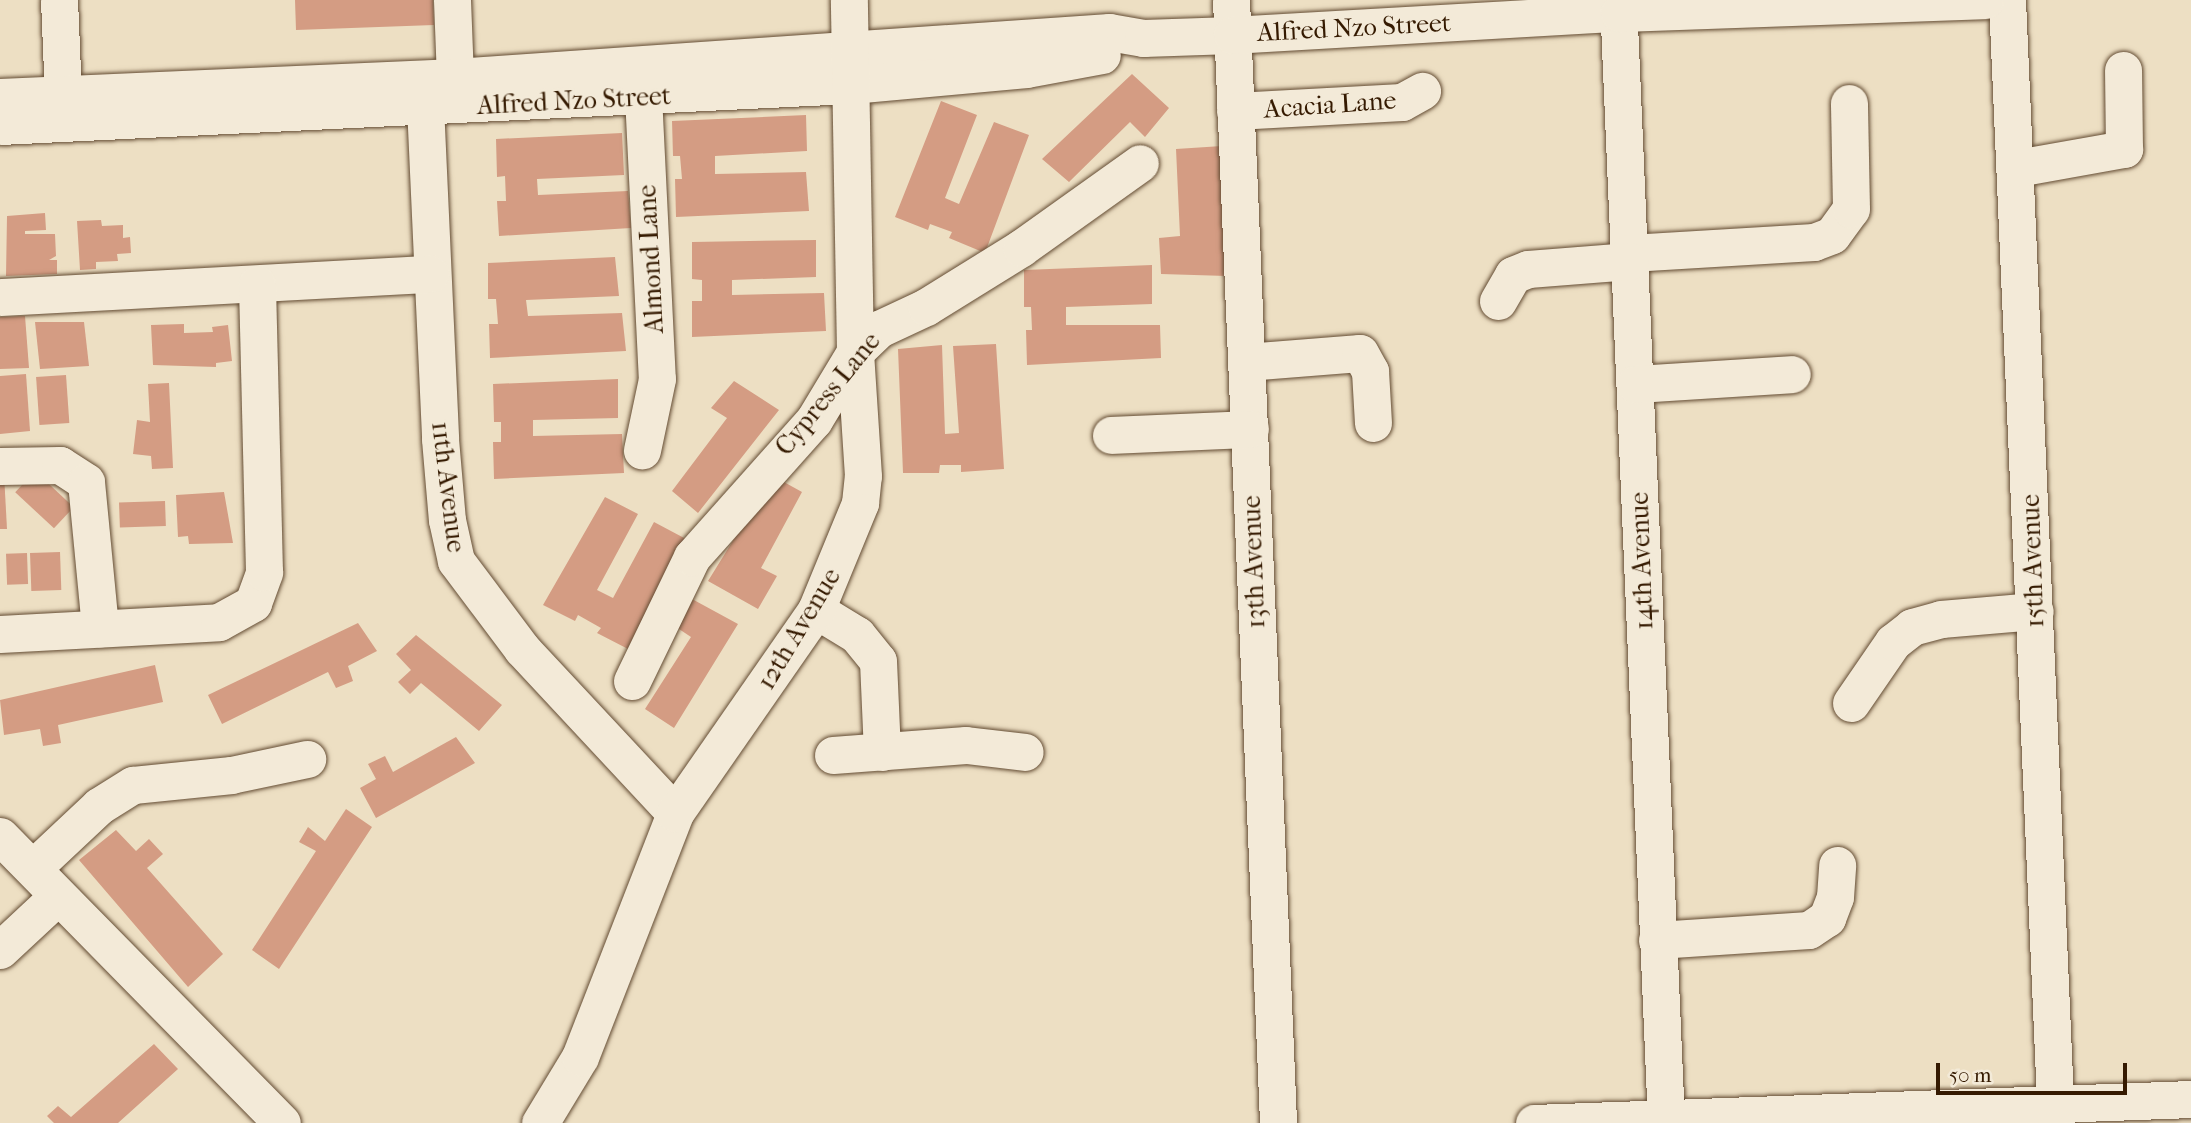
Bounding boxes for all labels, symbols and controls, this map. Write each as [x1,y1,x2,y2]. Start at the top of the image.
street label: Alfred Nzo Street [1256,7,1452,49]
street label: Alfred Nzo Street [476,80,672,122]
street label: Acacia Lane [1263,85,1397,125]
street label: Almond Lane [632,184,670,334]
street label: Cypress Lane [769,326,887,462]
street label: 11th Avenue [424,420,472,554]
street label: 14th Avenue [1624,491,1660,631]
street label: 15th Avenue [2015,494,2051,628]
street label: 13th Avenue [1236,495,1272,629]
street label: 12th Avenue [751,563,847,695]
scale bar [1939,1050,2130,1094]
text: 50 m [1949,1063,1992,1087]

